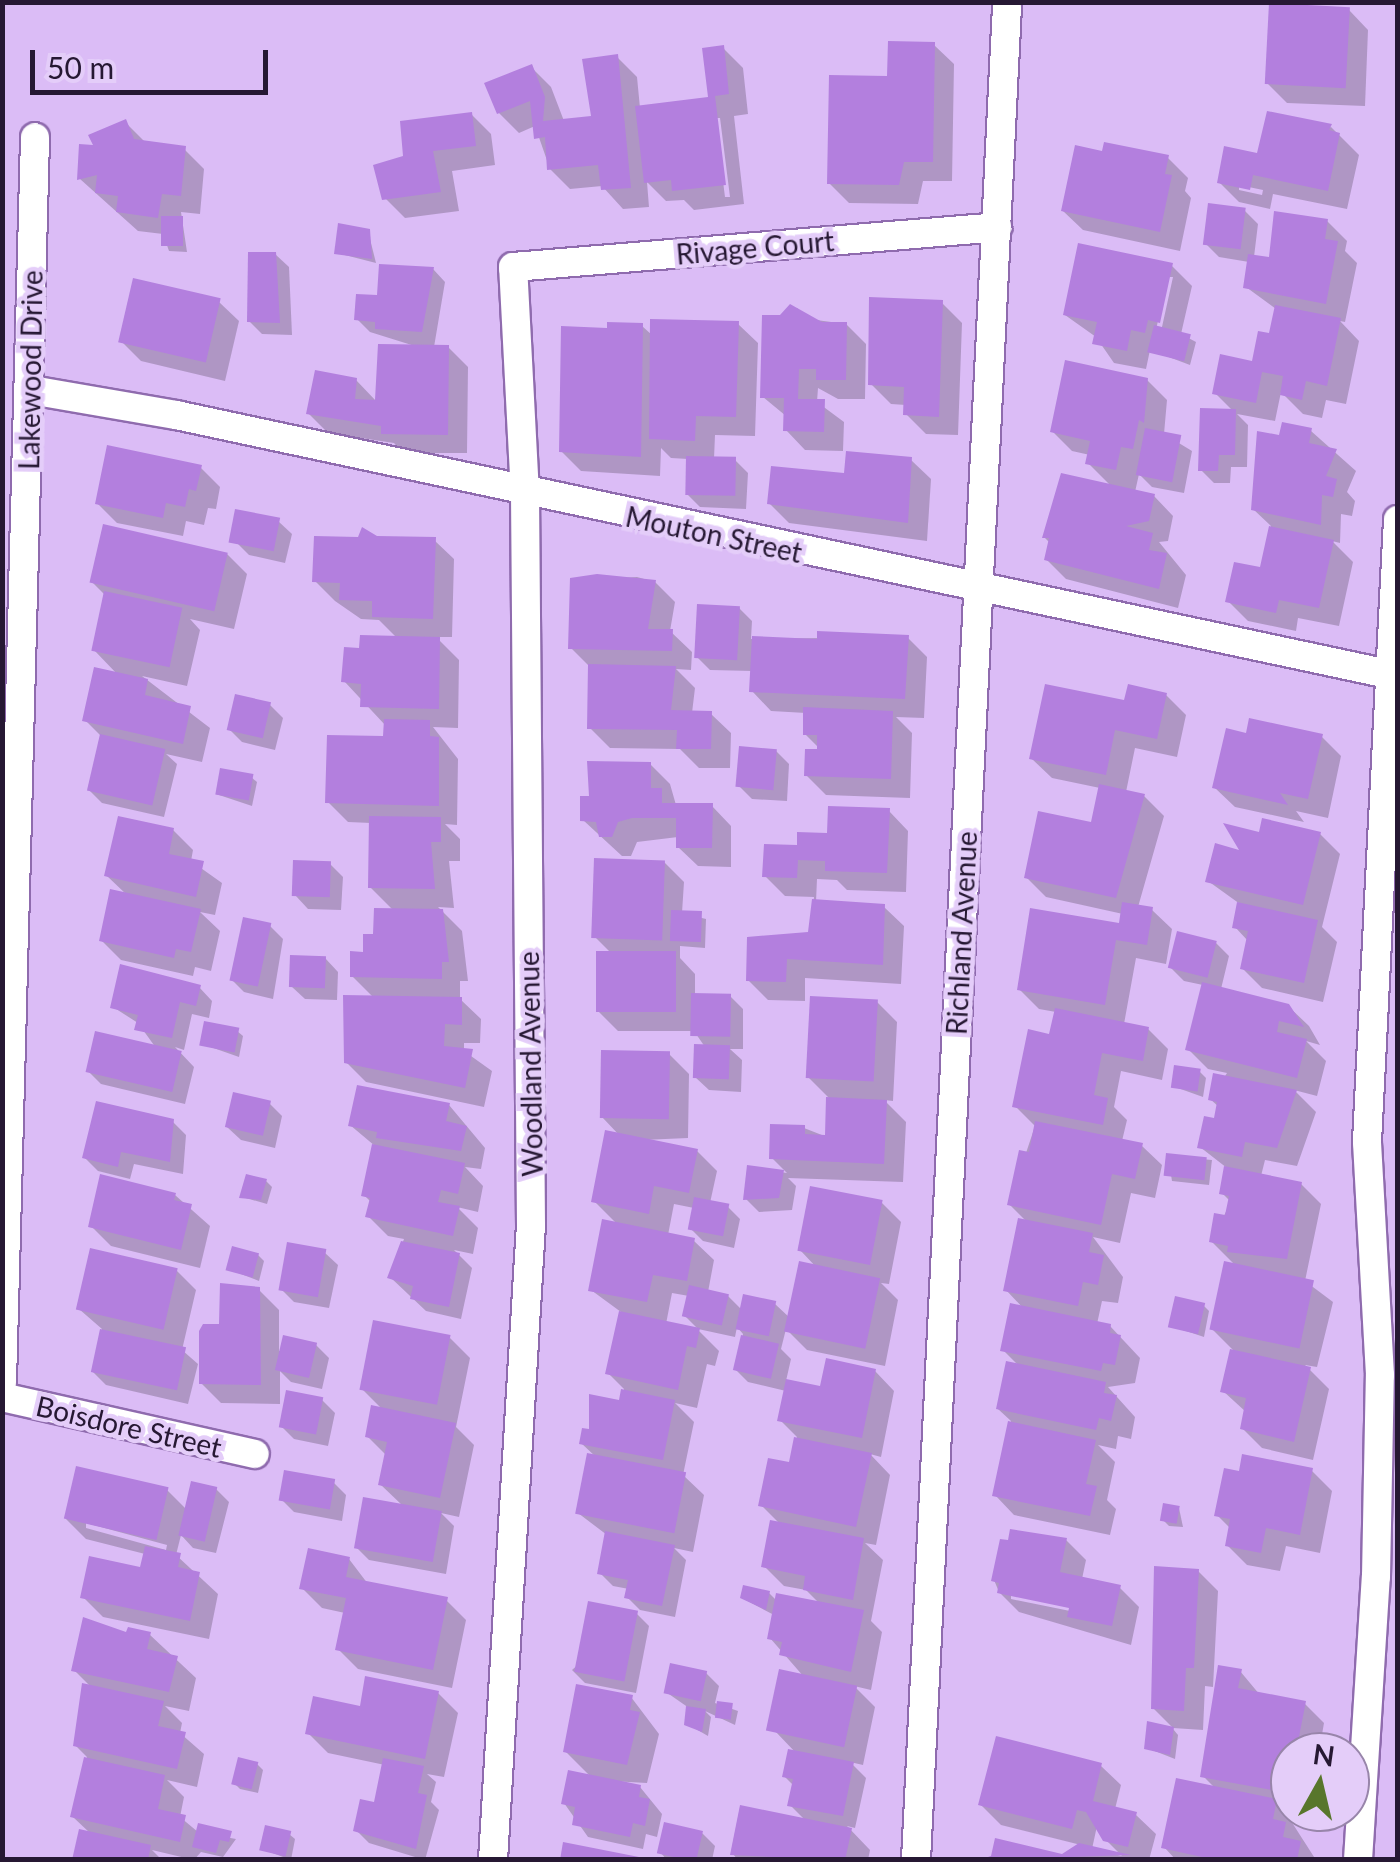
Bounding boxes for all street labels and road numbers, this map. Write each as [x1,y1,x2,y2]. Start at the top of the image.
street label: Rivage Court [675,223,835,271]
street label: Lakewood Drive [11,270,49,470]
street label: Mouton Street [623,499,805,569]
street label: Richland Avenue [939,830,983,1036]
street label: Woodland Avenue [511,950,549,1178]
street label: Boisdore Street [33,1388,225,1464]

